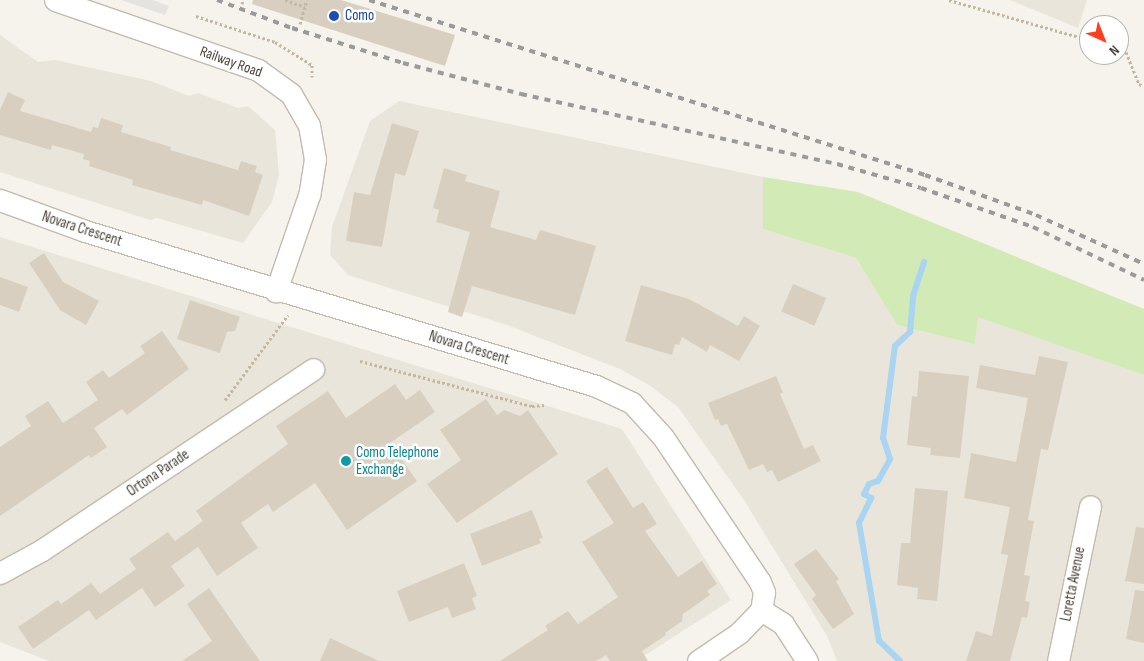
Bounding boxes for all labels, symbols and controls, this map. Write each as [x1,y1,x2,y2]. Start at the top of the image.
place label: Como [345,7,374,25]
marker: Como [327,9,341,23]
north arrow [1079,15,1129,65]
street label: Railway Road [197,42,265,82]
text: N [1105,42,1123,59]
street label: Novara Crescent [40,208,124,250]
street label: Novara Crescent [427,327,511,369]
place label: Como Telephone Exchange [356,443,439,478]
street label: Ortona Parade [123,446,193,500]
marker: Como Telephone Exchange [340,455,352,467]
street label: Loretta Avenue [1057,545,1089,623]

